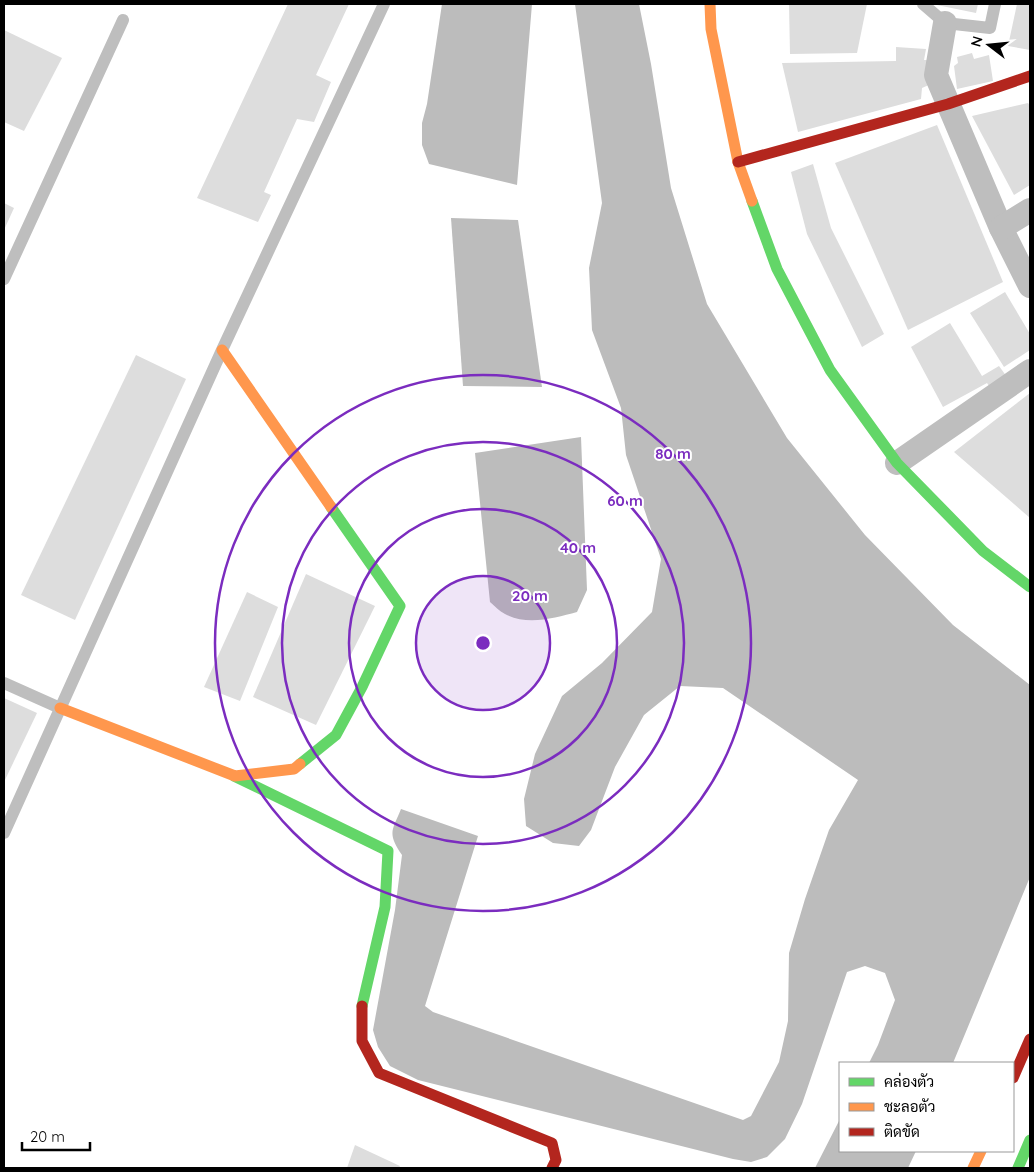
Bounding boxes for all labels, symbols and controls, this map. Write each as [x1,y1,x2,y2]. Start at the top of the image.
north arrow [964,20,1014,70]
text: N [966,34,987,49]
text: 80 m [655,444,691,463]
text: 60 m [607,491,643,510]
text: 40 m [560,538,596,557]
text: 20 m [512,586,548,605]
centre of rings [474,634,492,652]
legend [839,1062,1014,1152]
text: คล่องตัว [884,1072,934,1091]
text: ชะลอตัว [884,1097,935,1116]
scale bar [22,1120,90,1152]
text: ติดขัด [884,1122,920,1141]
text: 20 m [30,1127,65,1146]

